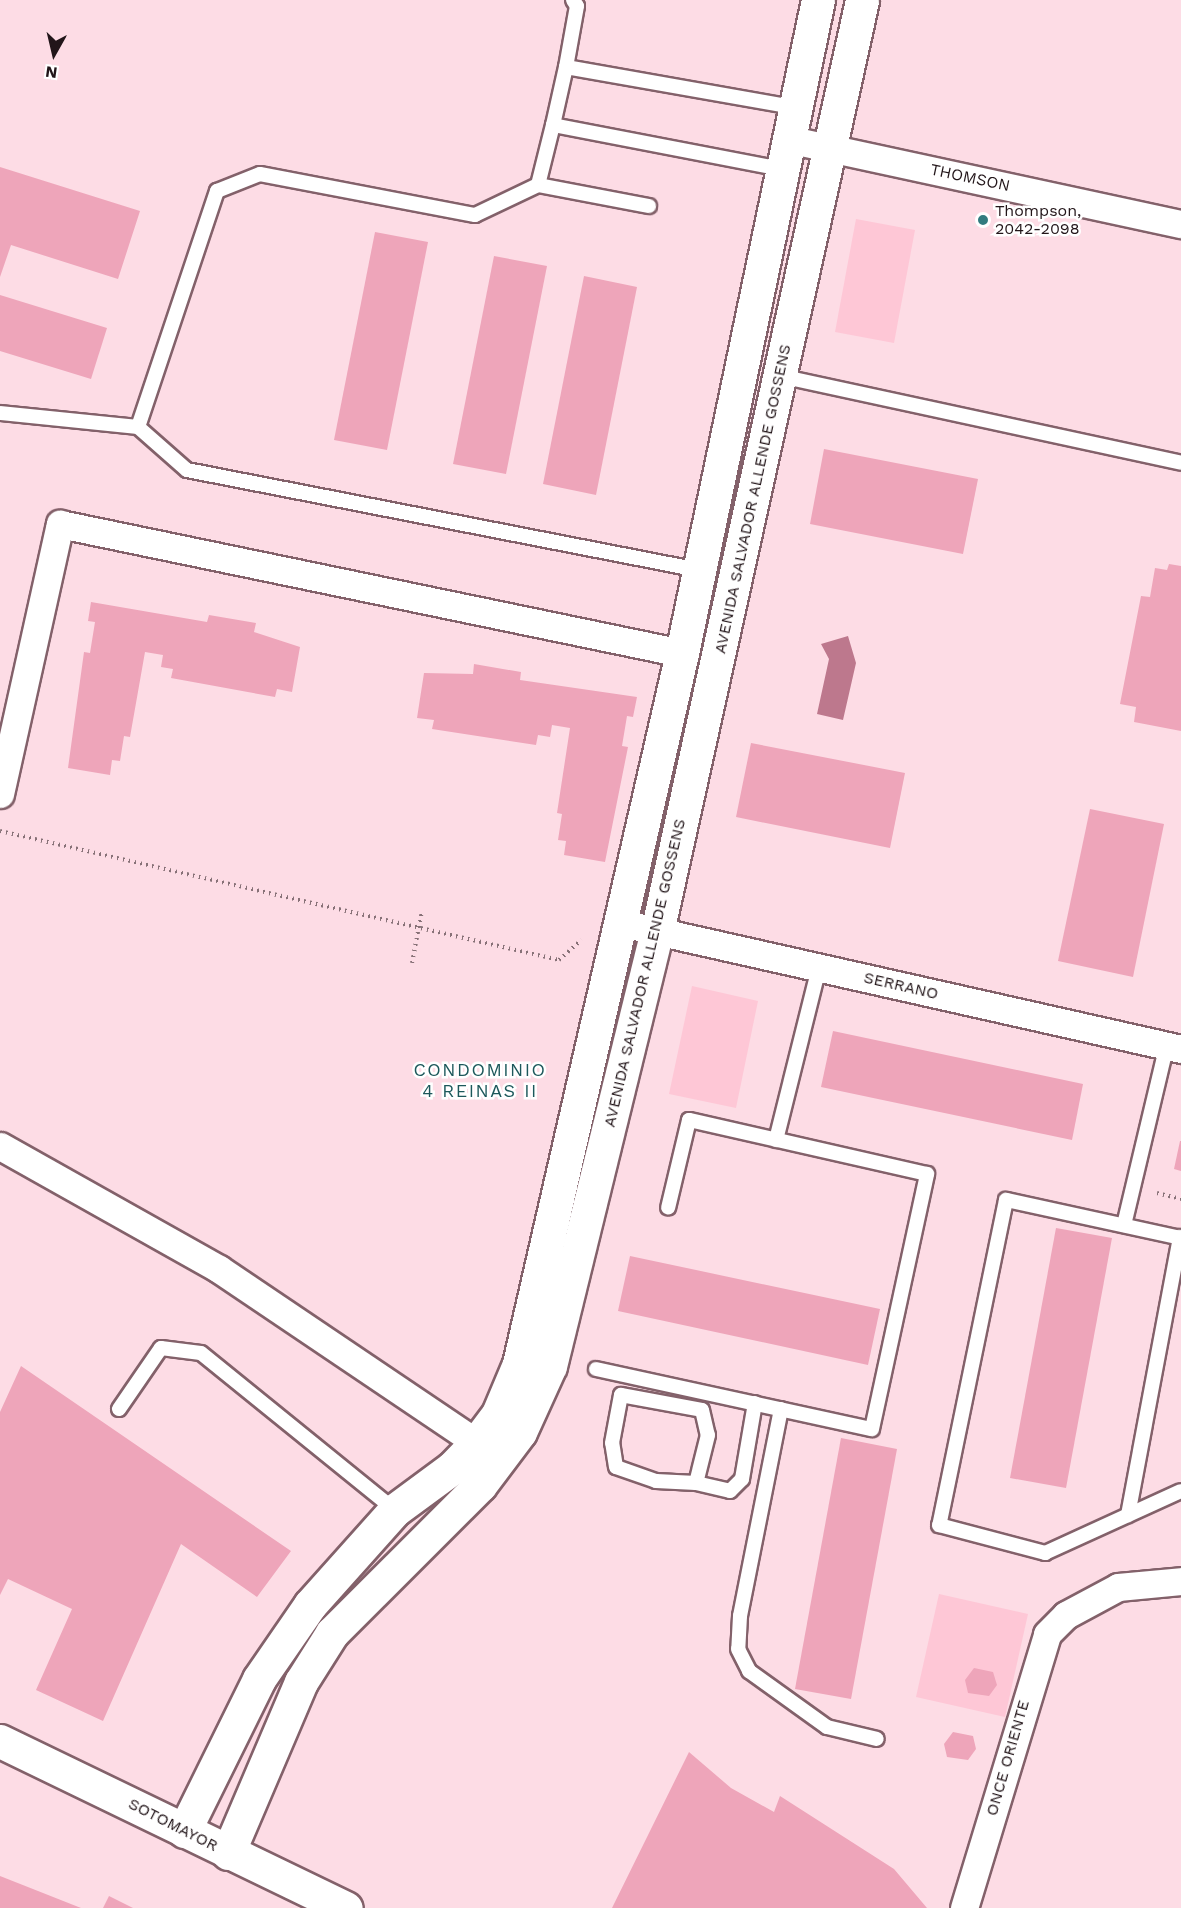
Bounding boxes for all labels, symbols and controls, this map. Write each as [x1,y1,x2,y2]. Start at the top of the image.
north arrow [24,24,84,84]
text: N [44,62,59,83]
street label: THOMSON [928,160,1012,196]
place label: Thompson, 2042-2098 [995,201,1081,239]
marker: Thompson, 2042-2098 [976,213,990,227]
street label: AVENIDA SALVADOR ALLENDE GOSSENS [711,342,795,656]
street label: AVENIDA SALVADOR ALLENDE GOSSENS [600,816,690,1130]
street label: SERRANO [862,968,940,1004]
district label: CONDOMINIO 4 REINAS II [413,1060,547,1102]
street label: ONCE ORIENTE [982,1698,1034,1818]
street label: SOTOMAYOR [125,1794,221,1856]

